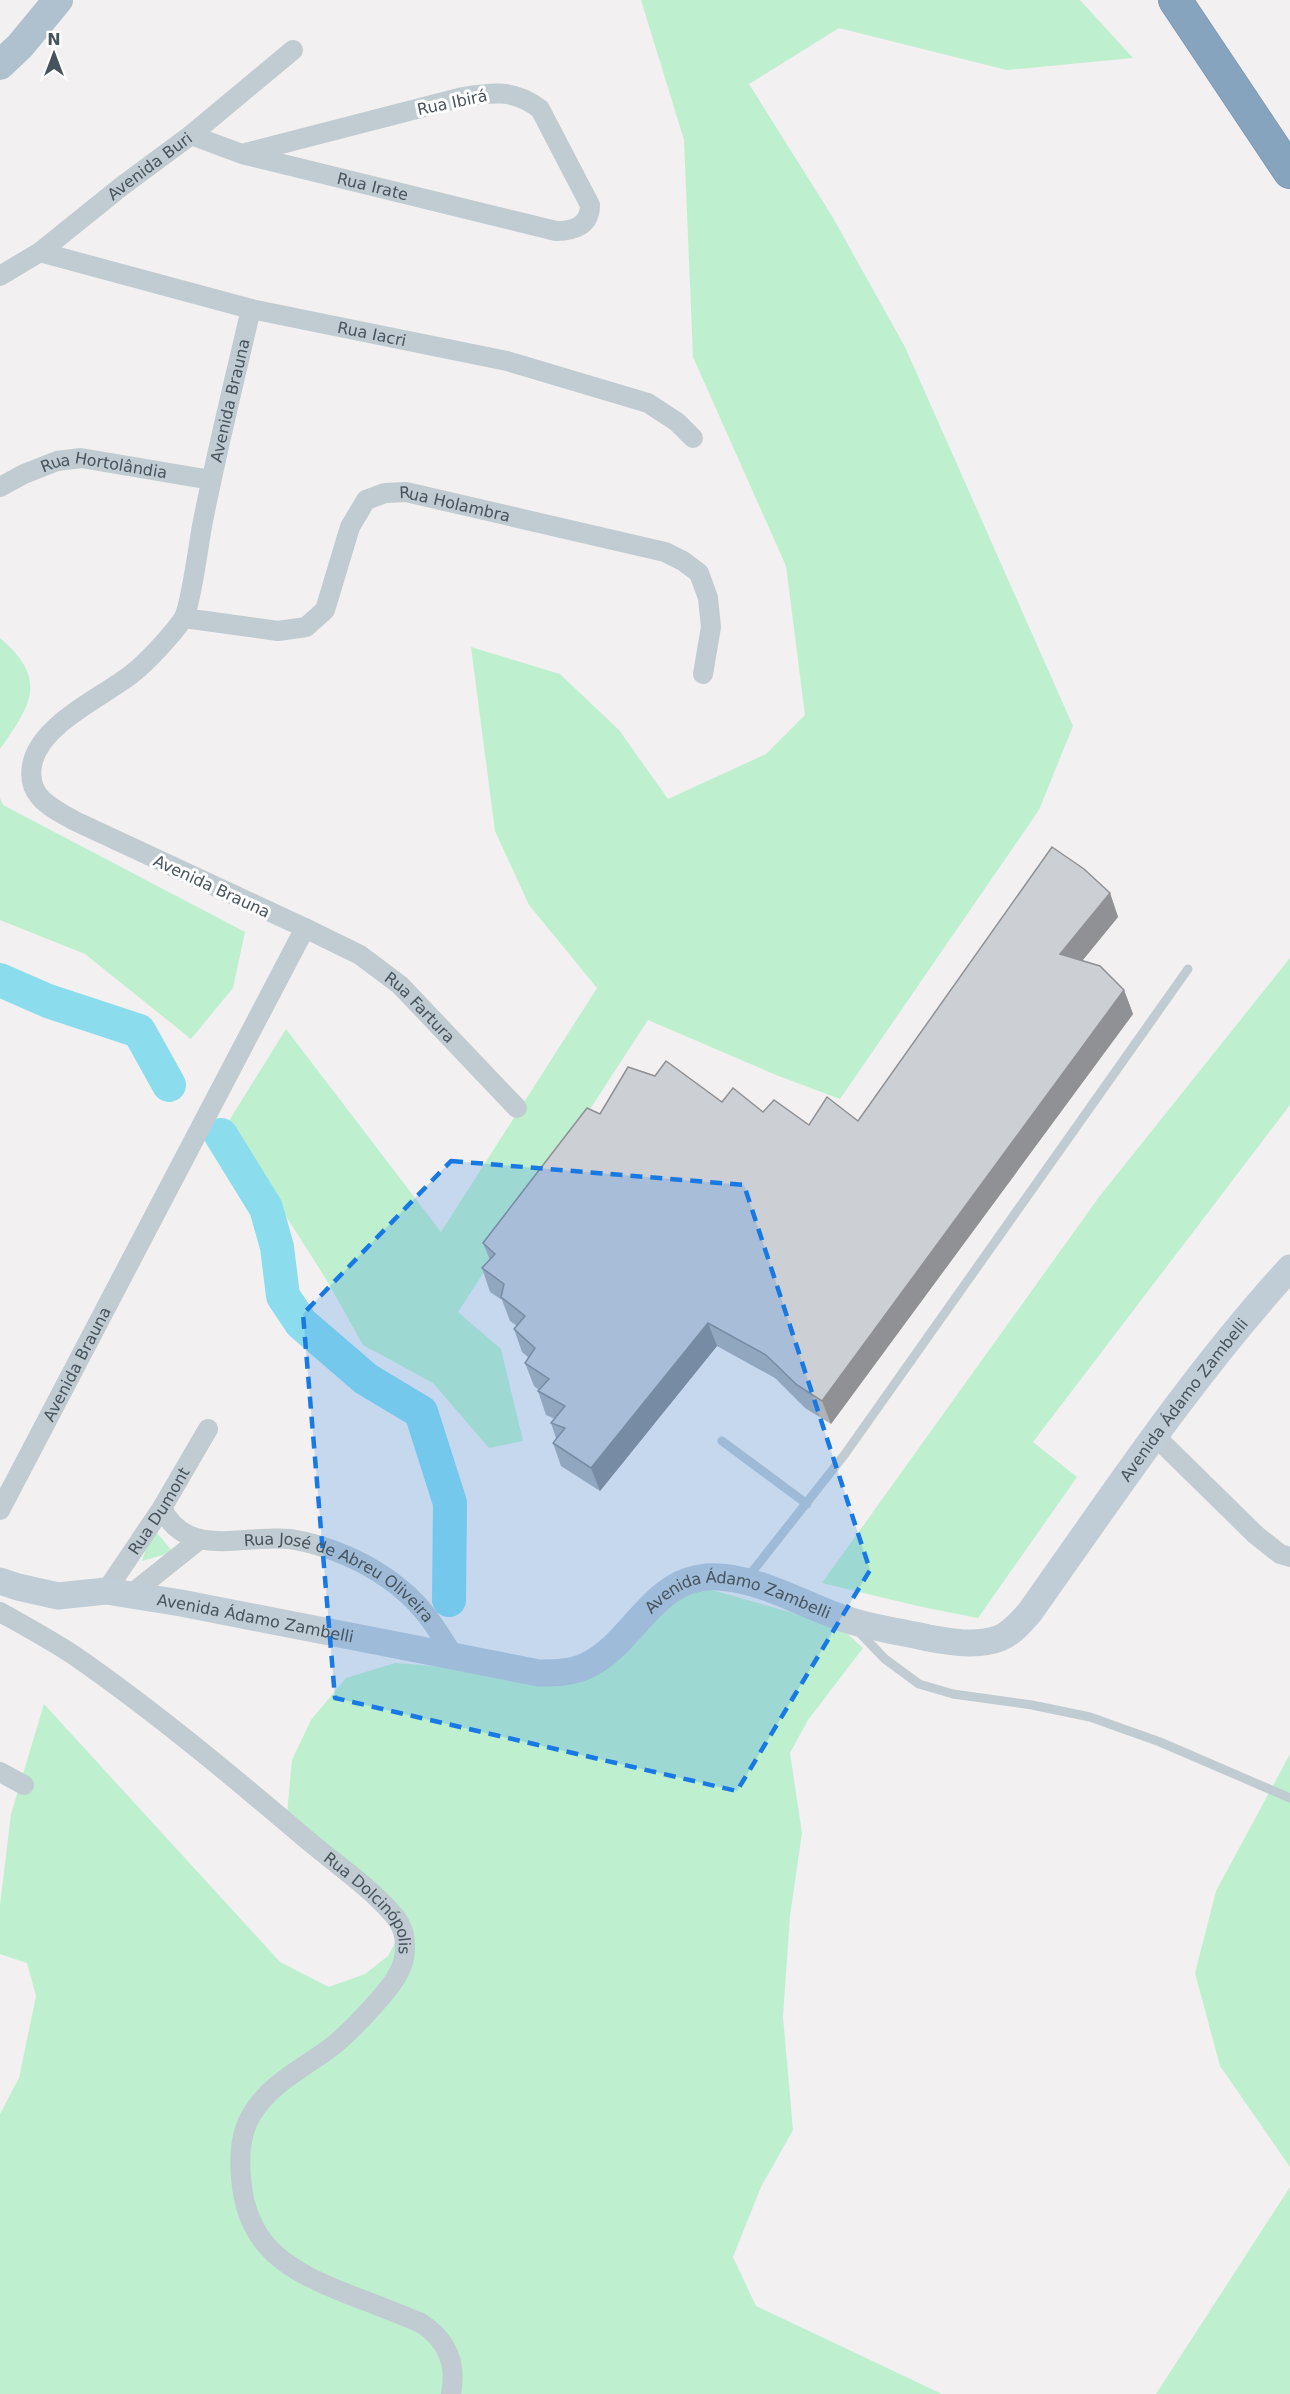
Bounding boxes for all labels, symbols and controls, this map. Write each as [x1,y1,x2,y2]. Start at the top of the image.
north arrow [24,24,84,84]
text: N [47,30,61,49]
street label: Rua Ibirá [415,86,489,119]
street label: Avenida Buri [104,128,196,204]
street label: Rua Irate [335,169,410,204]
street label: Rua Iacri [336,318,408,350]
street label: Avenida Brauna [207,337,254,464]
street label: Rua Hortolândia [38,448,169,482]
street label: Rua Holambra [399,483,512,526]
street label: Avenida Brauna [150,851,273,922]
street label: Rua Fartura [381,968,459,1047]
street label: Avenida Brauna [39,1304,115,1424]
street label: Avenida Ádamo Zambelli [1116,1315,1252,1485]
street label: Rua Dumont [124,1464,194,1558]
street label: Rua José de Abreu Oliveira [243,1529,438,1626]
text: Avenida Ádamo Zambelli [641,1568,834,1623]
street label: Avenida Ádamo Zambelli [156,1590,355,1647]
street label: Avenida Ádamo Zambelli [640,1606,840,1626]
street label: Rua Dolcinópolis [320,1848,414,1955]

